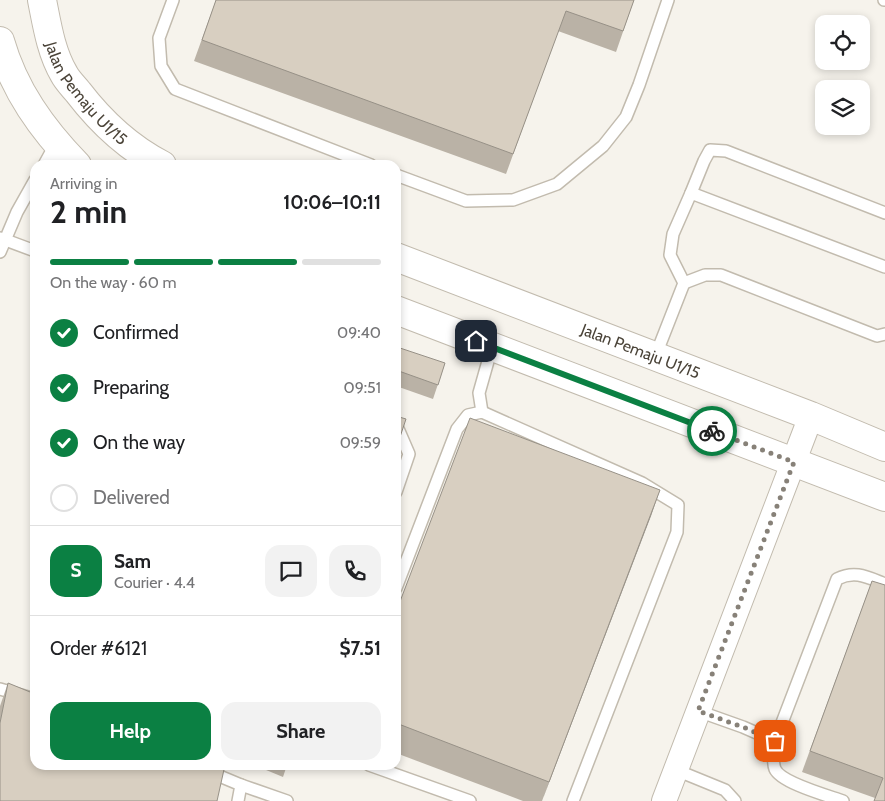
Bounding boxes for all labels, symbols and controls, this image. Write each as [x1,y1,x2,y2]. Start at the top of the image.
map controls [815,15,870,135]
button: locate [815,15,870,70]
street label: Jalan Pemaju U1/15 [42,39,131,149]
button: layers [815,80,870,135]
text: Arriving in [50,174,117,193]
text: 10:06–10:11 [283,191,381,214]
text: 2 min [50,192,127,231]
text: On the way · 60 m [50,273,176,292]
icon: check [50,319,78,347]
street label: Jalan Pemaju U1/15 [578,319,703,382]
pin [455,320,497,362]
text: Confirmed [93,321,179,344]
text: 09:40 [337,323,381,342]
icon: home [462,327,490,355]
icon: check [50,374,78,402]
text: Preparing [93,376,169,399]
text: 09:51 [344,378,381,397]
courier [687,406,737,456]
icon: bike [698,417,726,445]
icon: check [50,429,78,457]
text: On the way [93,431,185,454]
text: 09:59 [340,433,381,452]
text: Delivered [93,486,170,509]
button: chat [265,545,317,597]
button: phone [329,545,381,597]
text: Sam [114,550,151,573]
text: S [70,559,82,582]
text: Courier · 4.4 [114,573,195,592]
text: Order #6121 [50,637,147,660]
text: $7.51 [340,637,381,660]
button: Help [50,702,211,760]
button: Share [221,702,381,760]
pin [754,720,796,762]
icon: bag [761,727,789,755]

